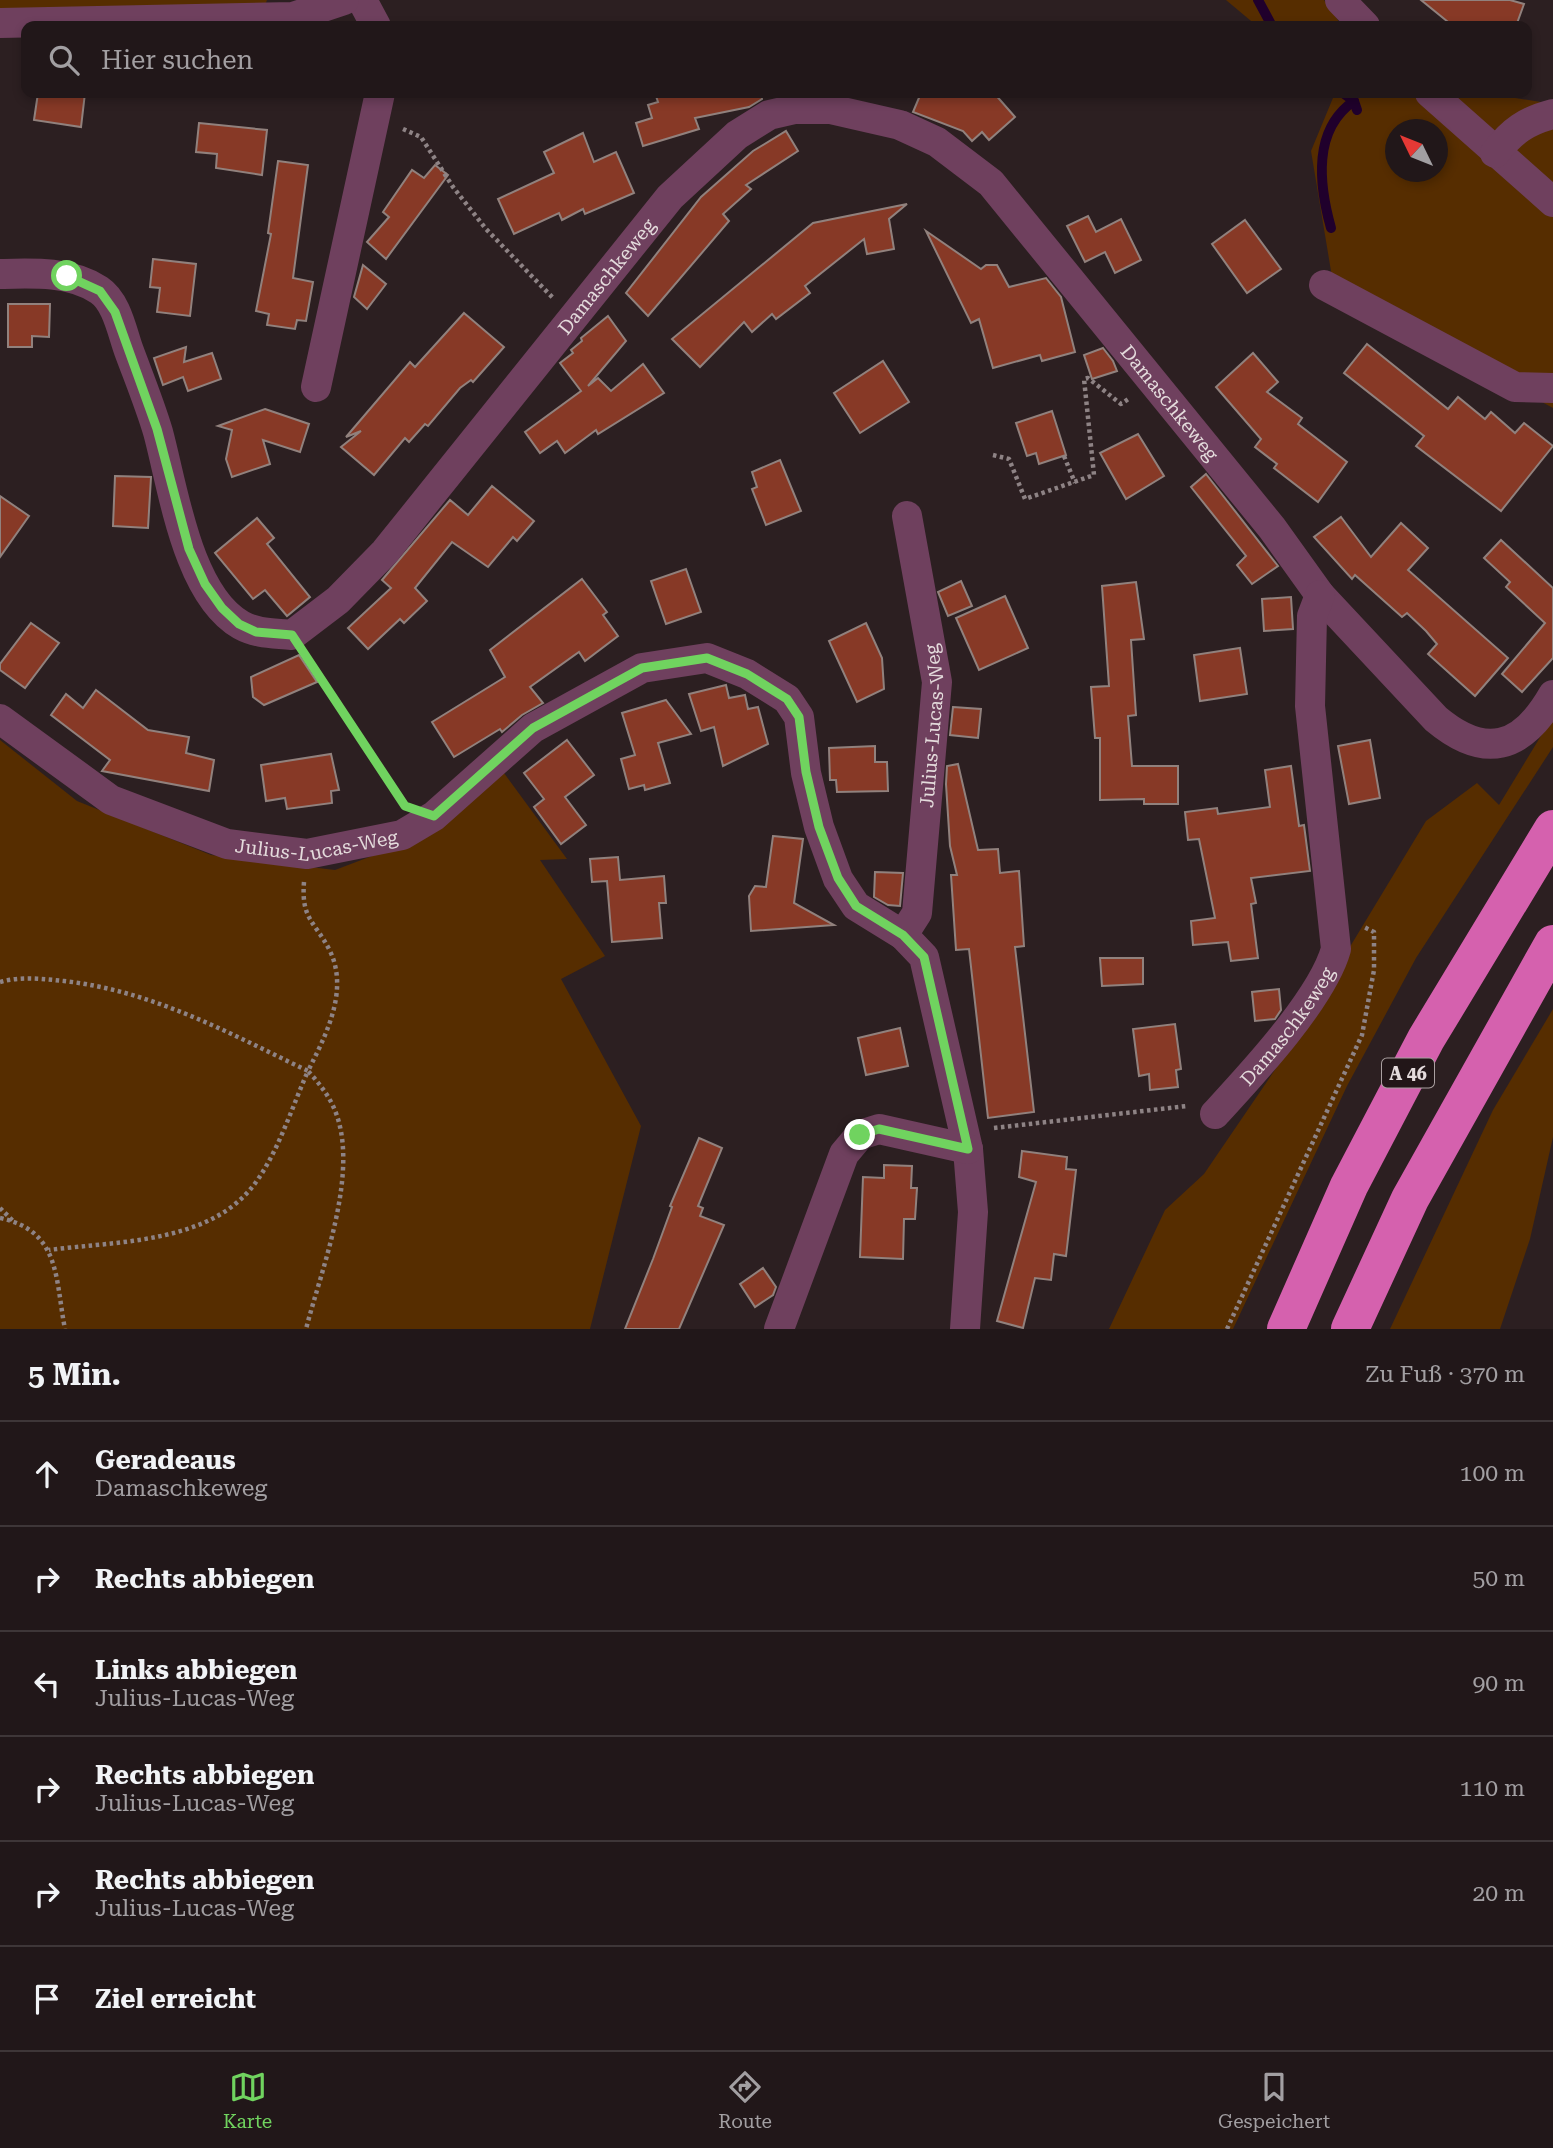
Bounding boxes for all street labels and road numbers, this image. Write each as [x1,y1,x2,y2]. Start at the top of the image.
street label: Damaschkeweg [553,214,660,339]
street label: Damaschkeweg [1116,340,1224,465]
street label: Julius-Lucas-Weg [915,642,949,809]
street label: Julius-Lucas-Weg [234,825,400,866]
street label: Damaschkeweg [1235,963,1339,1090]
road number: A 46 [1382,1058,1434,1088]

